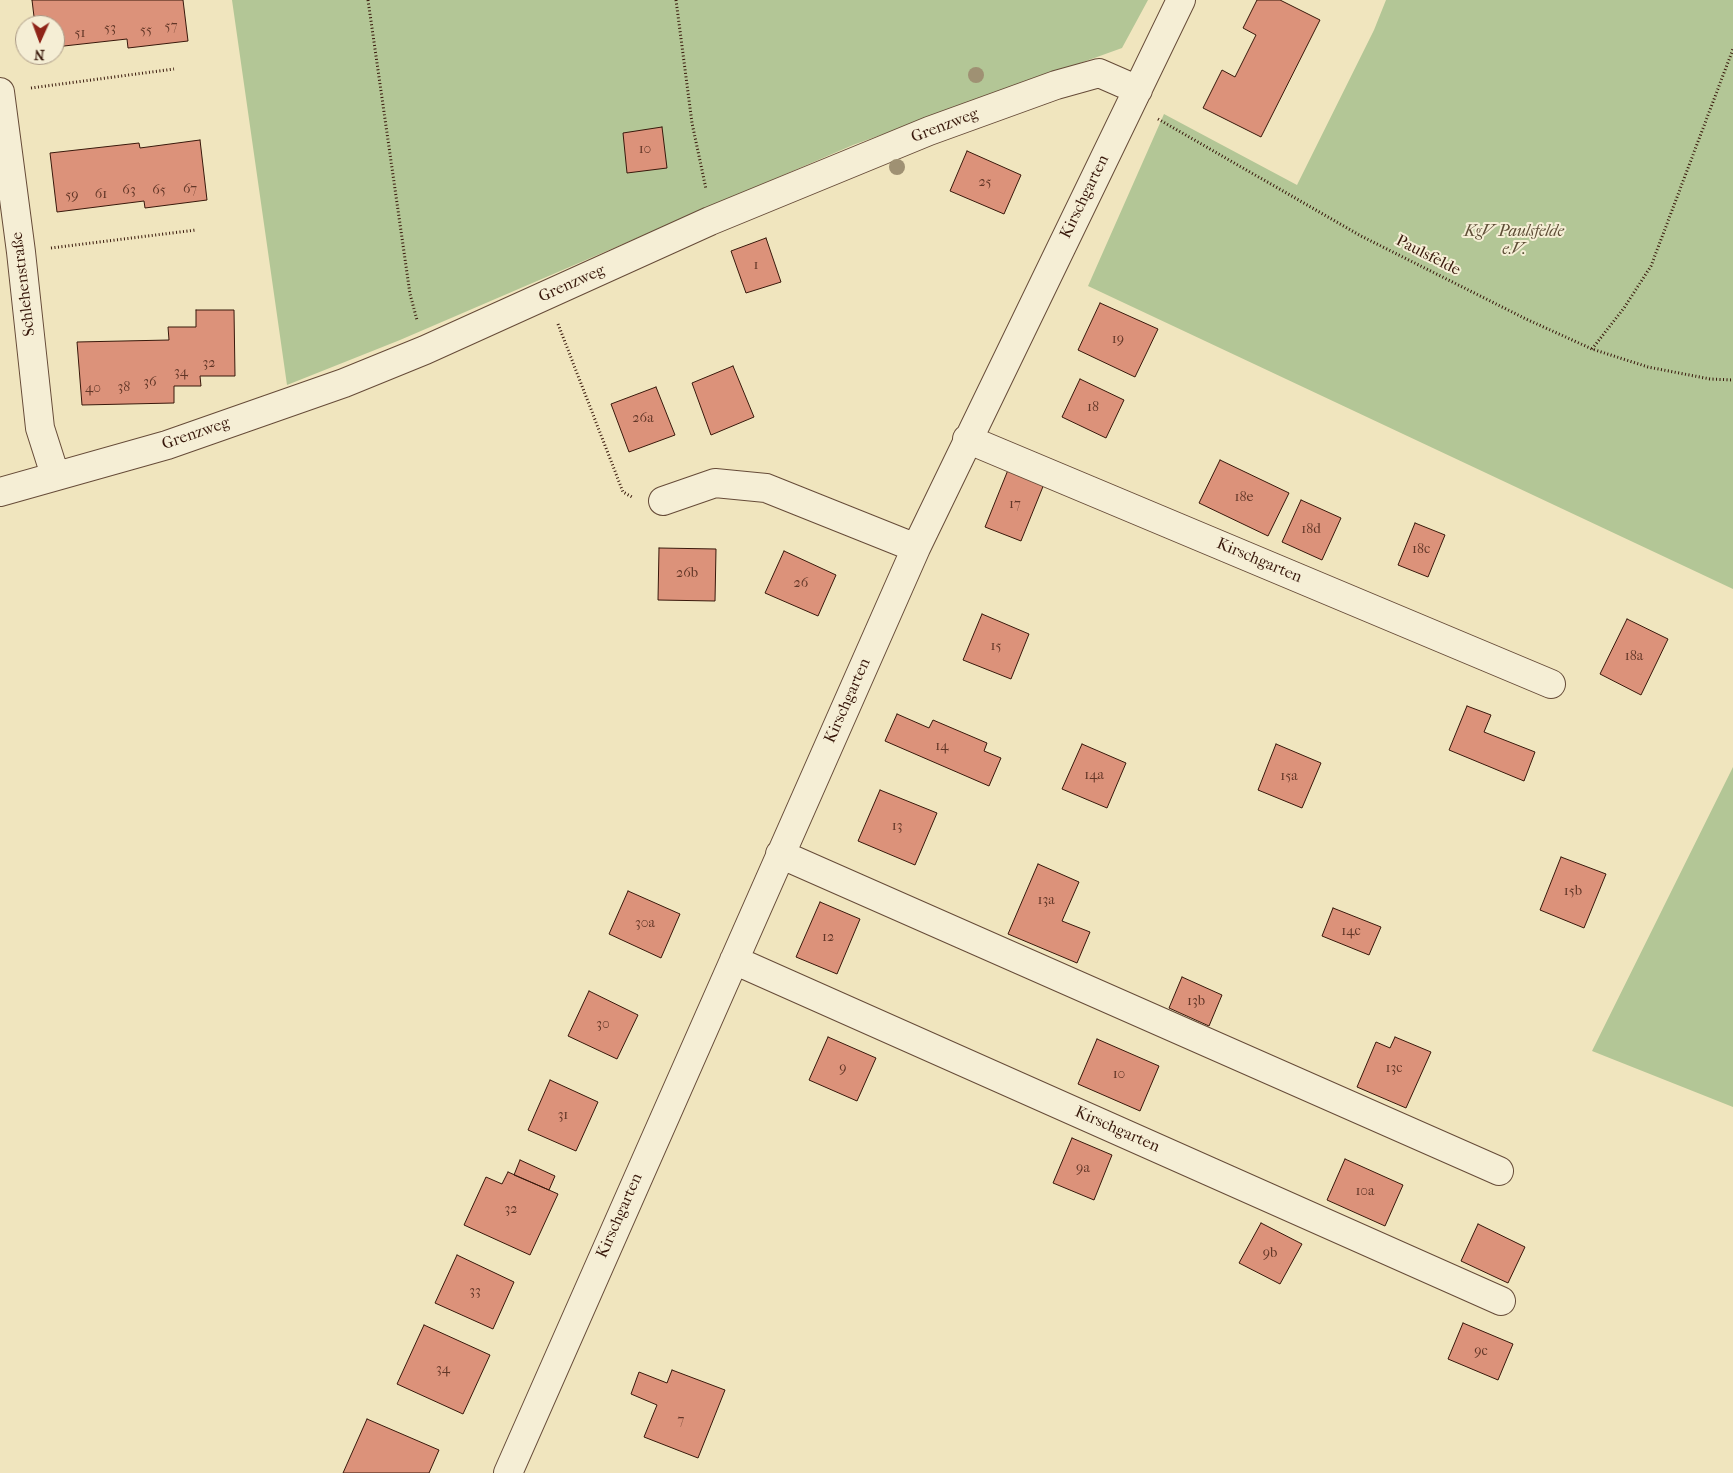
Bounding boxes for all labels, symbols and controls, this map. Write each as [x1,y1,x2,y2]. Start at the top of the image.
north arrow [15,15,65,65]
house number: 57 [165,19,177,35]
house number: 53 [104,21,116,37]
house number: 55 [140,23,152,39]
house number: 51 [74,26,86,42]
text: N [34,46,45,63]
street label: Grenzweg [909,104,981,148]
house number: 10 [639,142,651,158]
street label: Kirschgarten [1056,152,1114,242]
house number: 25 [978,175,992,191]
house number: 67 [183,182,197,198]
house number: 63 [122,183,136,199]
house number: 65 [152,183,166,199]
house number: 61 [95,187,107,203]
house number: 59 [65,188,79,204]
park label: KgV Paulsfelde e.V. [1464,222,1564,260]
street label: Schlehenstraße [8,231,40,337]
street label: Paulsfelde [1392,232,1464,280]
house number: 1 [754,258,758,274]
street label: Grenzweg [536,261,608,307]
house number: 19 [1112,332,1124,348]
house number: 32 [203,356,215,372]
house number: 34 [174,365,188,381]
house number: 36 [143,375,157,391]
house number: 38 [118,380,130,396]
house number: 40 [85,381,101,397]
house number: 18 [1087,400,1099,416]
house number: 26a [632,411,654,427]
street label: Grenzweg [160,413,232,455]
house number: 18e [1235,490,1253,506]
house number: 17 [1009,497,1021,513]
house number: 18d [1301,522,1321,538]
street label: Kirschgarten [1213,534,1305,588]
house number: 18c [1412,542,1430,558]
house number: 26b [676,566,698,582]
house number: 26 [794,576,808,592]
house number: 15 [991,639,1001,655]
house number: 18a [1625,649,1643,665]
street label: Kirschgarten [821,656,875,746]
house number: 14 [935,739,949,755]
house number: 14a [1084,768,1104,784]
house number: 15a [1280,769,1298,785]
house number: 13 [892,819,902,835]
house number: 15b [1564,884,1582,900]
house number: 13a [1037,893,1055,909]
house number: 30a [635,916,655,932]
house number: 14c [1341,924,1361,940]
house number: 12 [822,930,834,946]
house number: 13b [1187,994,1205,1010]
house number: 30 [596,1017,610,1033]
house number: 9 [839,1061,847,1077]
house number: 13c [1386,1061,1402,1077]
house number: 10 [1113,1067,1125,1083]
street label: Kirschgarten [1072,1103,1162,1157]
house number: 31 [558,1108,568,1124]
house number: 9a [1076,1161,1090,1177]
street label: Kirschgarten [593,1171,647,1261]
house number: 10a [1355,1184,1375,1200]
house number: 32 [505,1202,517,1218]
house number: 9b [1263,1246,1277,1262]
house number: 33 [469,1284,481,1300]
house number: 9c [1474,1344,1488,1360]
house number: 34 [436,1362,450,1378]
house number: 7 [678,1413,684,1429]

